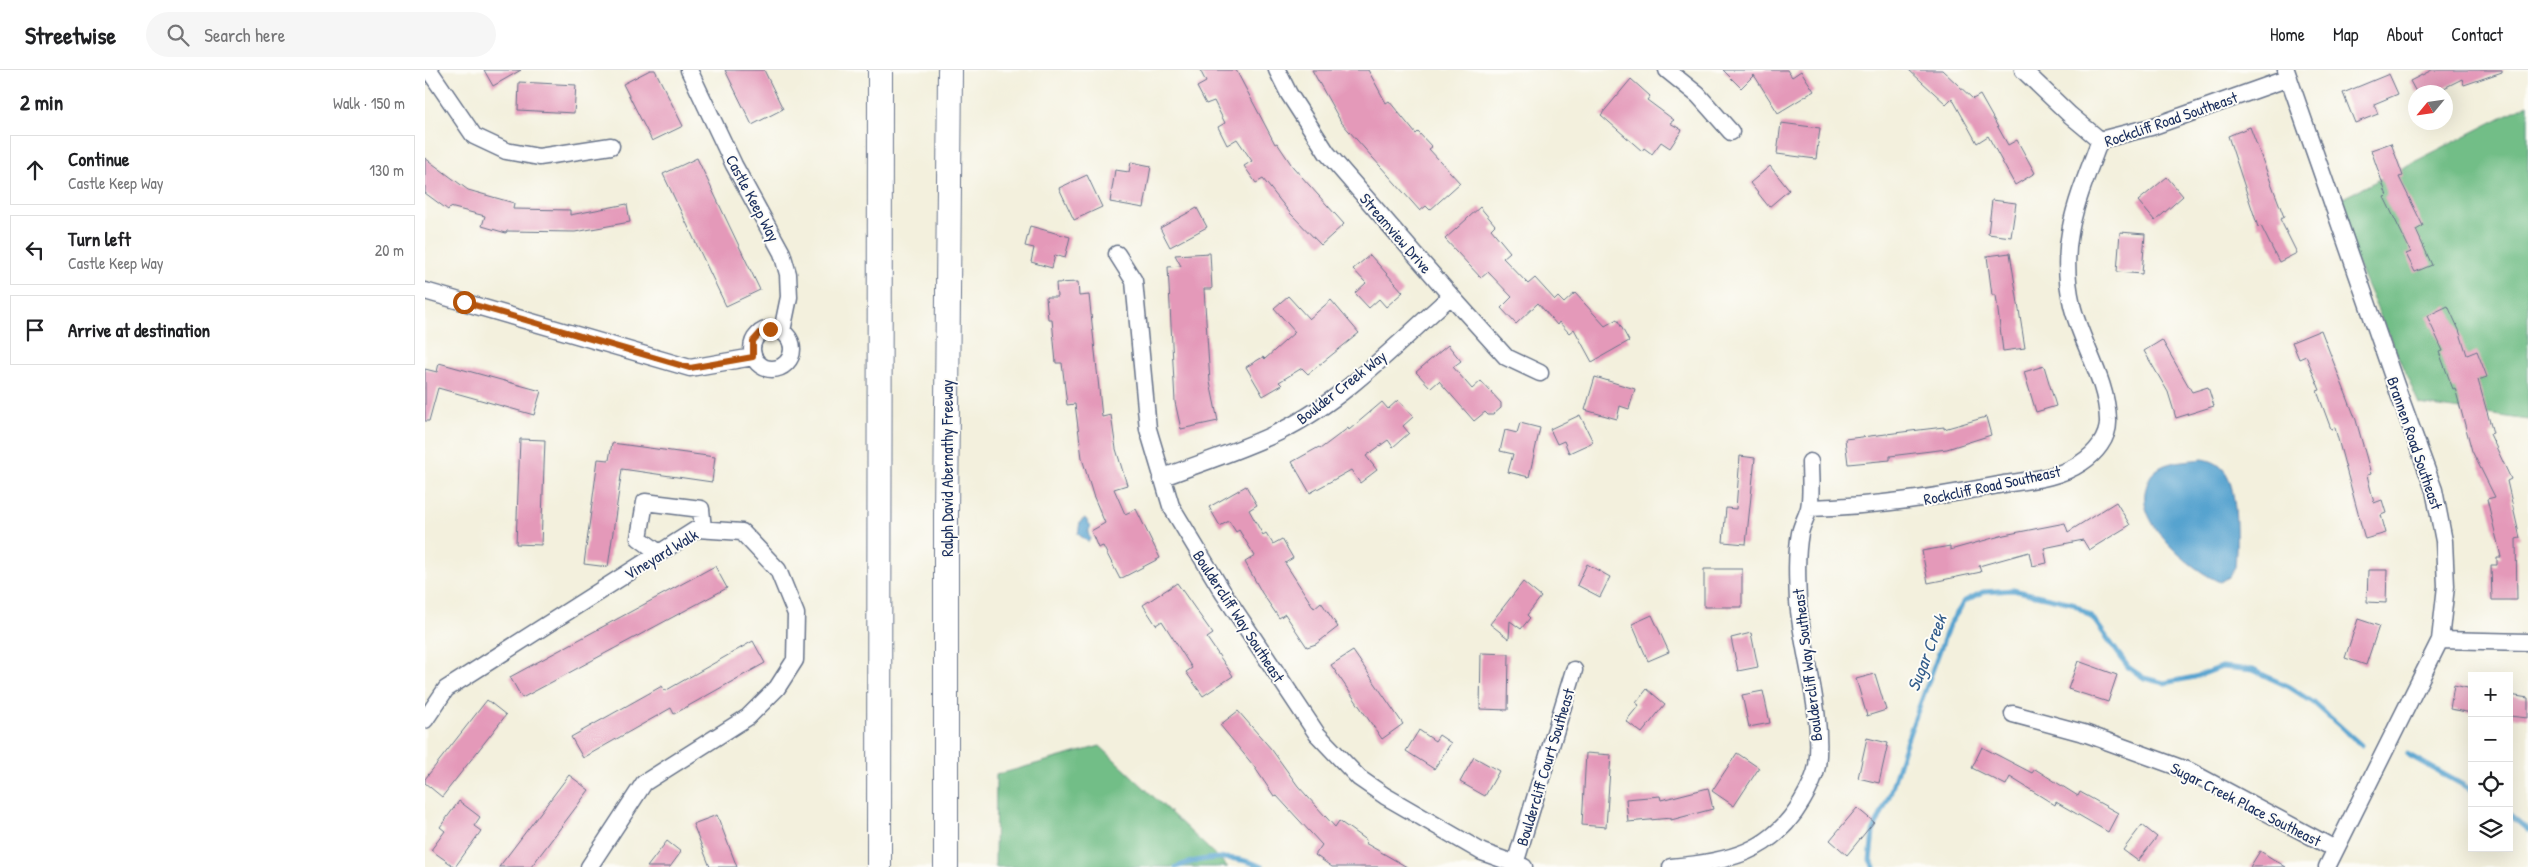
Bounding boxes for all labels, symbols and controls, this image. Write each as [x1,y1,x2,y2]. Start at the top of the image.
search box [146,12,496,57]
text: Streetwise [25,19,116,51]
icon: search [164,21,192,49]
text: Search here [204,22,285,48]
text: Home [2270,22,2305,47]
text: Map [2333,22,2358,47]
text: About [2386,22,2423,47]
text: Contact [2451,22,2503,47]
north arrow [2408,85,2453,130]
street label: Rockcliff Road Southeast [2102,86,2241,152]
text: 2 min [20,88,63,117]
text: Walk · 150 m [333,92,405,114]
text: Continue [68,146,129,172]
street label: Castle Keep Way [721,151,785,246]
icon: ahead [21,156,49,184]
text: 130 m [369,159,404,181]
text: Castle Keep Way [68,172,164,194]
street label: Streamview Drive [1355,188,1438,278]
text: Turn left [68,226,131,252]
icon: left [21,236,49,264]
text: 20 m [375,239,404,261]
text: Castle Keep Way [68,252,164,274]
route start [453,291,476,314]
icon: arrive [21,316,49,344]
text: Arrive at destination [68,317,210,343]
route end [759,318,782,341]
street label: Boulder Creek Way [1291,345,1391,429]
street label: Brannen Road Southeast [2382,374,2448,513]
street label: Ralph David Abernathy Freeway [936,379,958,557]
street label: Rockcliff Road Southeast [1922,460,2063,510]
street label: Vineyard Walk [620,523,702,585]
street label: Bouldercliff Way Southeast [1188,546,1290,687]
street label: Bouldercliff Way Southeast [1787,587,1827,742]
water label: Sugar Creek [1900,609,1953,695]
map controls [2468,672,2513,852]
button: + [2468,672,2513,717]
street label: Bouldercliff Court Southeast [1511,685,1580,849]
button: − [2468,717,2513,762]
street label: Sugar Creek Place Southeast [2167,756,2325,852]
button: locate [2468,762,2513,807]
button: layers [2468,807,2513,852]

